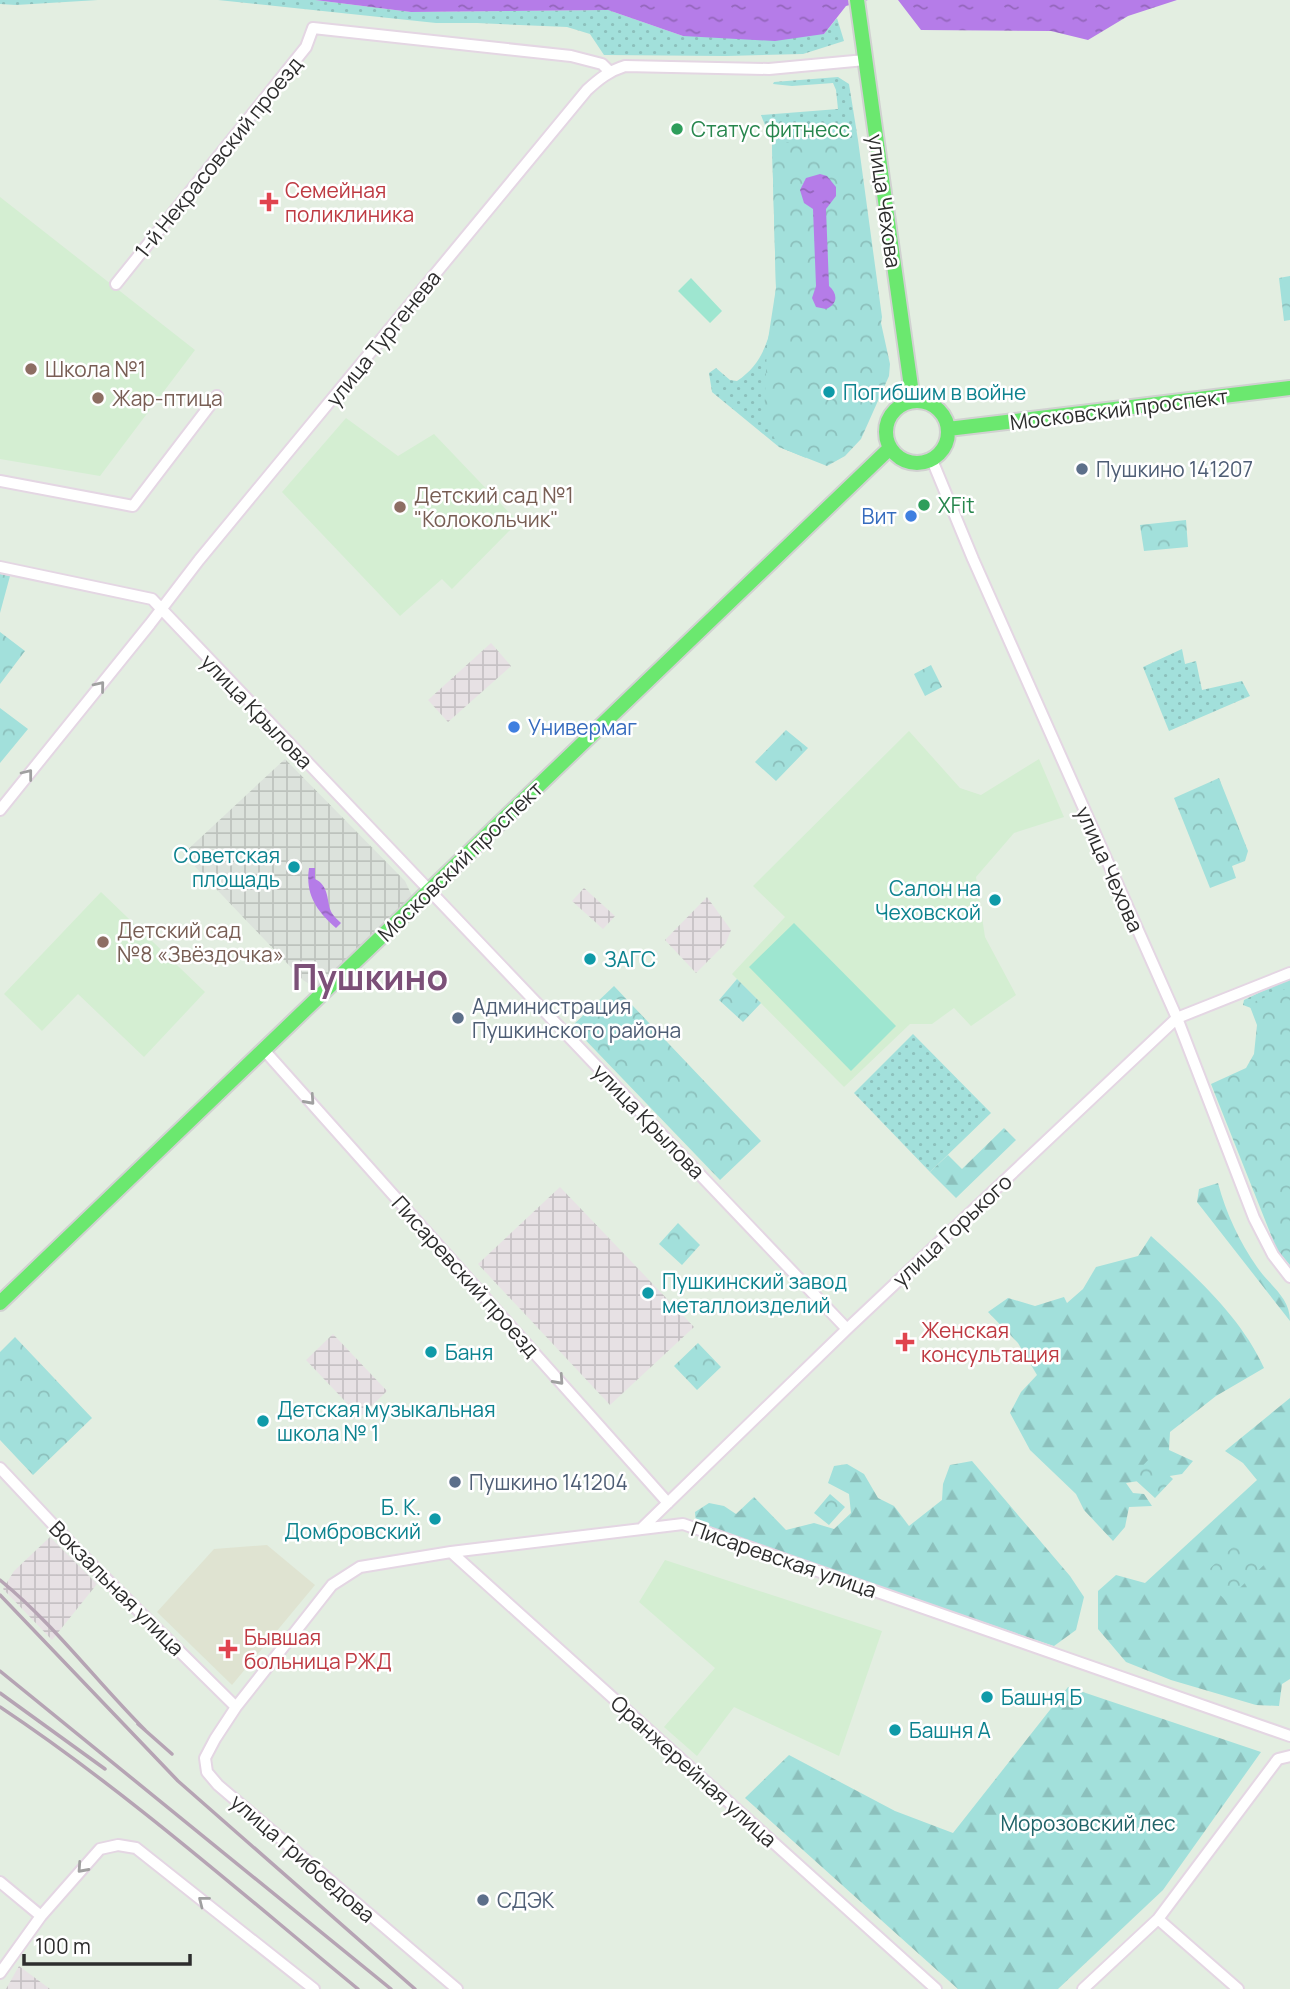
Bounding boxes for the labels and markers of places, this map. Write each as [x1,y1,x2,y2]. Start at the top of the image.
place label: Статус фитнесс [691,115,850,143]
marker: Статус фитнесс [669,121,685,137]
place label: Семейная поликлиника [285,176,414,228]
marker: Семейная поликлиника [259,192,279,212]
place label: Школа №1 [45,355,146,383]
marker: Школа №1 [23,361,39,377]
place label: Погибшим в войне [843,378,1026,406]
place label: Жар-птица [112,384,223,412]
marker: Погибшим в войне [821,384,837,400]
marker: Жар-птица [90,390,106,406]
place label: Пушкино 141207 [1096,455,1253,483]
marker: Пушкино 141207 [1074,461,1090,477]
place label: Детский сад №1 "Колокольчик" [414,481,574,533]
place label: XFit [938,491,975,519]
marker: XFit [916,497,932,513]
marker: Детский сад №1 "Колокольчик" [392,499,408,515]
place label: Вит [862,502,897,530]
marker: Вит [903,508,919,524]
place label: Универмаг [528,713,637,741]
marker: Универмаг [506,719,522,735]
place label: Советская площадь [173,841,280,893]
marker: Советская площадь [286,859,302,875]
place label: Салон на Чеховской [875,874,981,926]
marker: Салон на Чеховской [987,892,1003,908]
place label: Детский сад №8 «Звёздочка» [117,916,284,968]
marker: Детский сад №8 «Звёздочка» [95,934,111,950]
place label: ЗАГС [604,945,656,973]
marker: ЗАГС [582,951,598,967]
place label: Администрация Пушкинского района [472,992,681,1044]
marker: Администрация Пушкинского района [450,1010,466,1026]
place label: Пушкинский завод металлоизделий [662,1267,847,1319]
marker: Пушкинский завод металлоизделий [640,1285,656,1301]
place label: Женская консультация [921,1316,1060,1368]
marker: Женская консультация [895,1332,915,1352]
place label: Баня [445,1338,493,1366]
marker: Баня [423,1344,439,1360]
place label: Детская музыкальная школа № 1 [277,1395,496,1447]
marker: Детская музыкальная школа № 1 [255,1413,271,1429]
place label: Пушкино 141204 [469,1468,628,1496]
marker: Пушкино 141204 [447,1474,463,1490]
place label: Б. К. Домбровский [284,1493,421,1545]
marker: Б. К. Домбровский [427,1511,443,1527]
place label: Бывшая больница РЖД [244,1623,392,1675]
marker: Бывшая больница РЖД [218,1639,238,1659]
place label: Башня Б [1001,1683,1082,1711]
marker: Башня Б [979,1689,995,1705]
place label: Башня А [909,1716,991,1744]
marker: Башня А [887,1722,903,1738]
place label: СДЭК [497,1886,555,1914]
marker: СДЭК [475,1892,491,1908]

